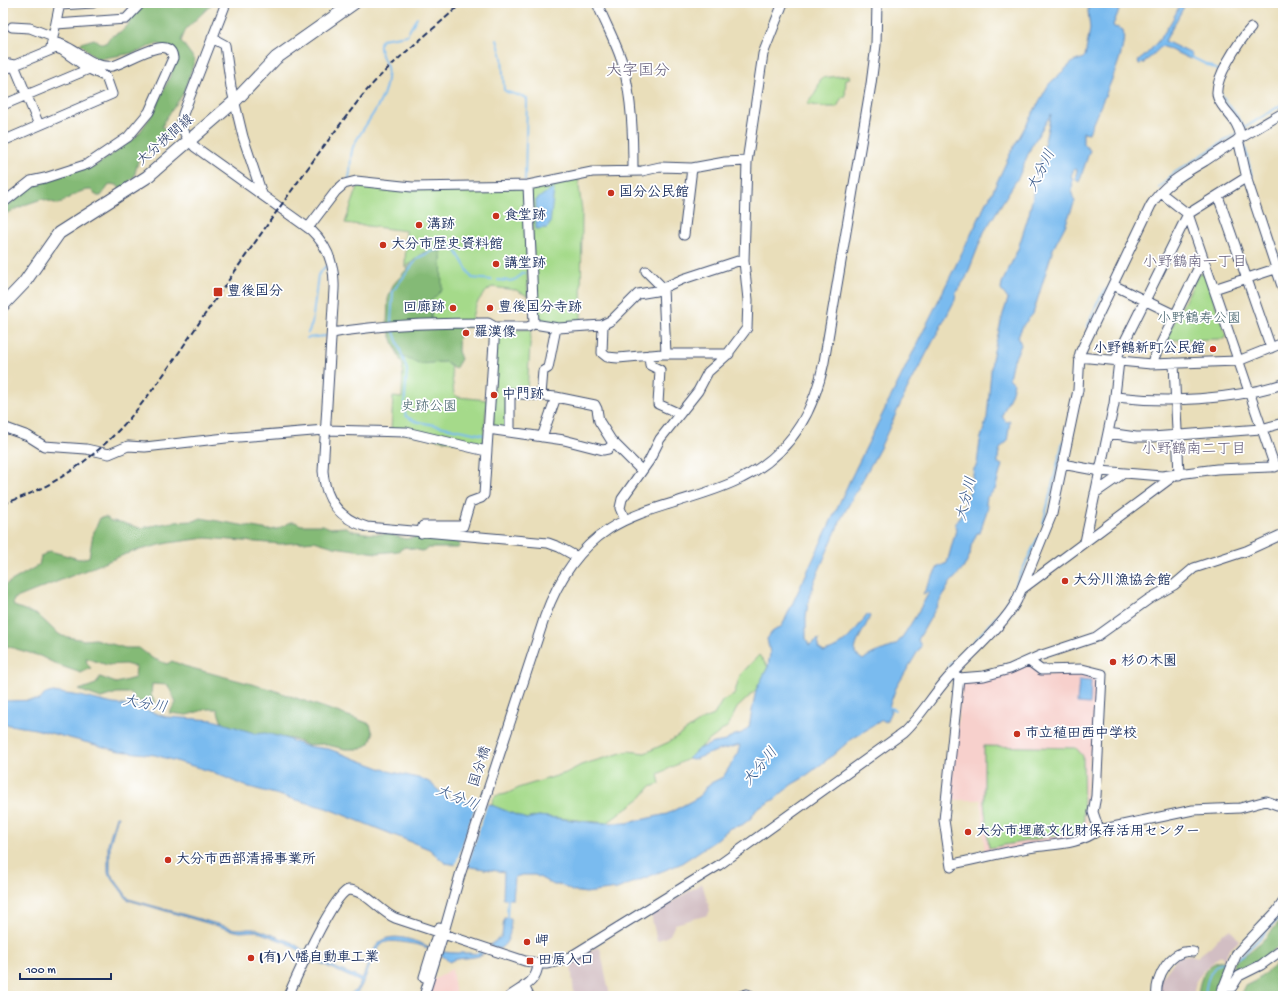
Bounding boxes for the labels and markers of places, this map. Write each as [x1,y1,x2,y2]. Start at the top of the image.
place label: 国分公民館 [619,184,689,202]
marker: 国分公民館 [606,188,616,198]
place label: 食堂跡 [504,208,546,225]
marker: 食堂跡 [491,211,501,221]
place label: 溝跡 [427,216,455,234]
marker: 溝跡 [414,220,424,230]
place label: 大分市歴史資料館 [391,236,503,254]
marker: 大分市歴史資料館 [378,240,388,250]
place label: 講堂跡 [504,256,546,273]
marker: 講堂跡 [491,259,501,269]
place label: 豊後国分 [227,283,283,301]
marker: 豊後国分 [212,286,224,298]
place label: 豊後国分寺跡 [498,299,582,317]
place label: 回廊跡 [403,300,445,317]
marker: 回廊跡 [448,303,458,313]
marker: 豊後国分寺跡 [485,303,495,313]
place label: 羅漢像 [474,324,516,342]
marker: 羅漢像 [461,328,471,338]
place label: 小野鶴新町公民館 [1093,340,1205,358]
marker: 小野鶴新町公民館 [1208,344,1218,354]
place label: 中門跡 [502,386,544,404]
marker: 中門跡 [489,390,499,400]
place label: 大分川漁協会館 [1073,572,1171,590]
marker: 大分川漁協会館 [1060,576,1070,586]
place label: 杉の木園 [1121,653,1177,671]
marker: 杉の木園 [1108,657,1118,667]
place label: 市立稙田西中学校 [1025,726,1137,743]
marker: 市立稙田西中学校 [1012,729,1022,739]
place label: 大分市埋蔵文化財保存活用センター [976,823,1200,841]
marker: 大分市埋蔵文化財保存活用センター [963,827,973,837]
place label: 大分市西部清掃事業所 [176,851,316,869]
marker: 大分市西部清掃事業所 [163,855,173,865]
place label: 岬 [535,934,549,951]
marker: 岬 [522,937,532,947]
place label: (有)八幡自動車工業 [259,950,379,967]
place label: 田原入口 [538,952,594,970]
marker: (有)八幡自動車工業 [246,953,256,963]
marker: 田原入口 [525,956,535,966]

